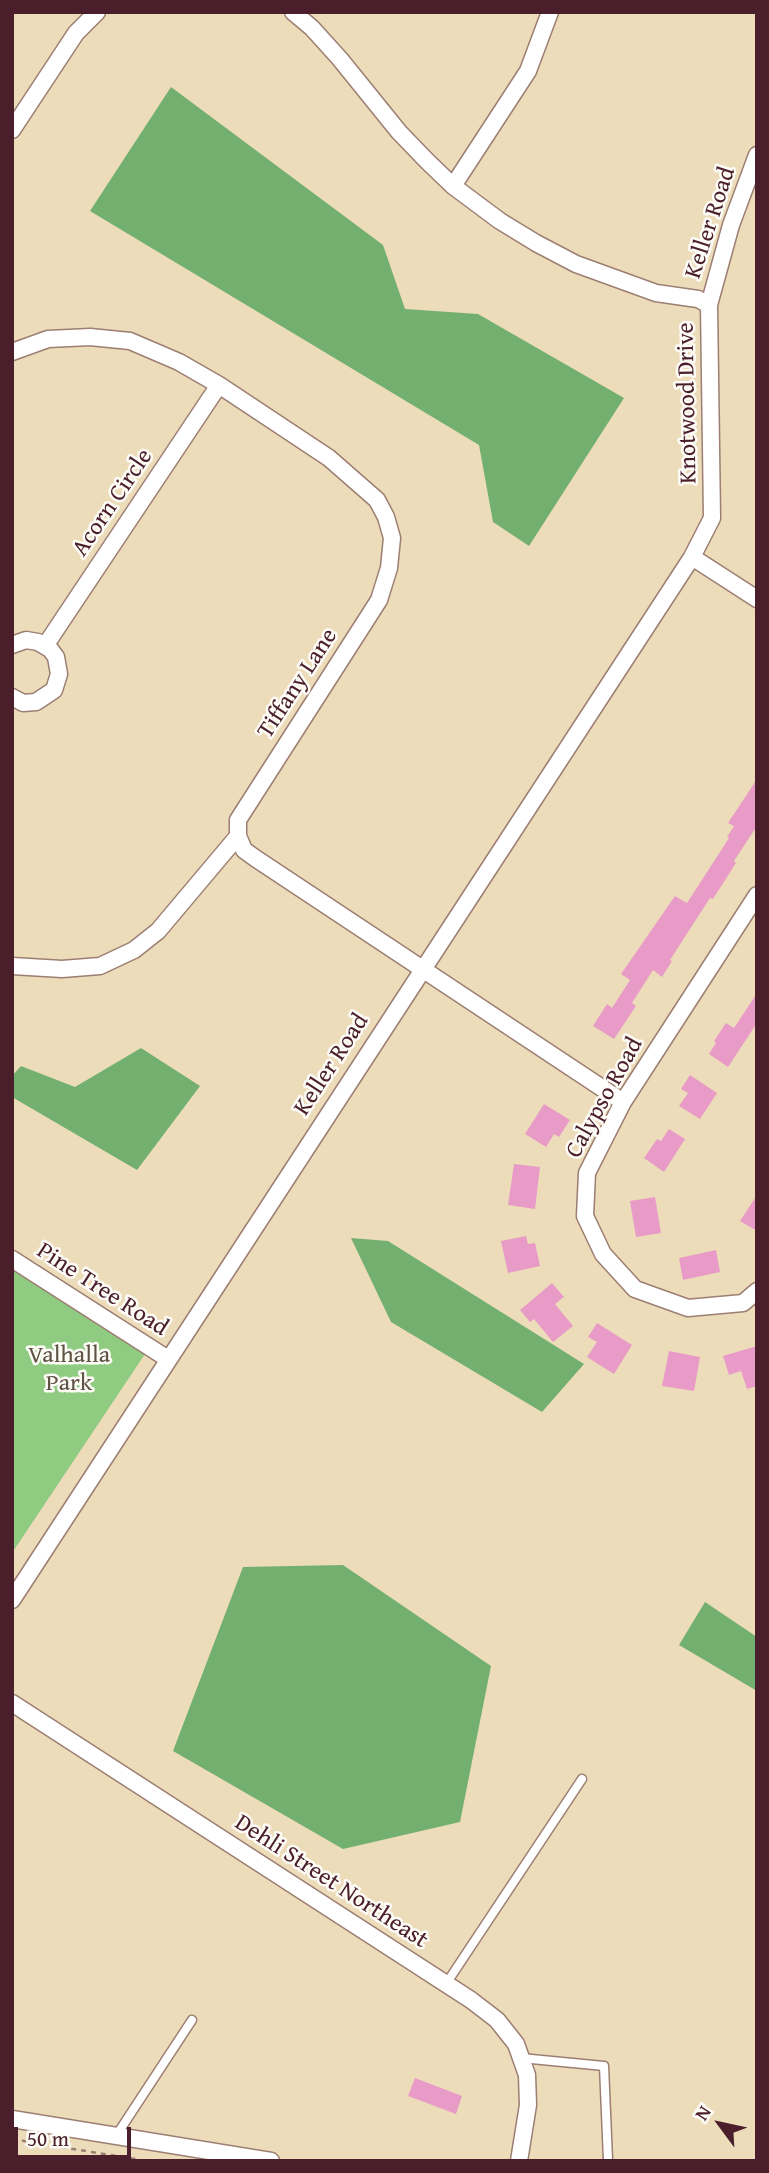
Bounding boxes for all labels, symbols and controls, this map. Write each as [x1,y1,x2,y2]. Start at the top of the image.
street label: Keller Road [679,164,743,282]
street label: Knotwood Drive [672,322,704,484]
street label: Acorn Circle [66,444,160,562]
street label: Tiffany Lane [252,624,344,744]
street label: Keller Road [288,1009,376,1121]
street label: Calypso Road [560,1033,650,1163]
street label: Pine Tree Road [31,1237,173,1343]
park label: Valhalla Park [28,1342,110,1398]
street label: Dehli Street Northeast [229,1809,433,1955]
north arrow [685,2089,755,2159]
text: N [687,2100,718,2126]
scale bar [18,2114,135,2158]
text: 50 m [27,2123,69,2154]

